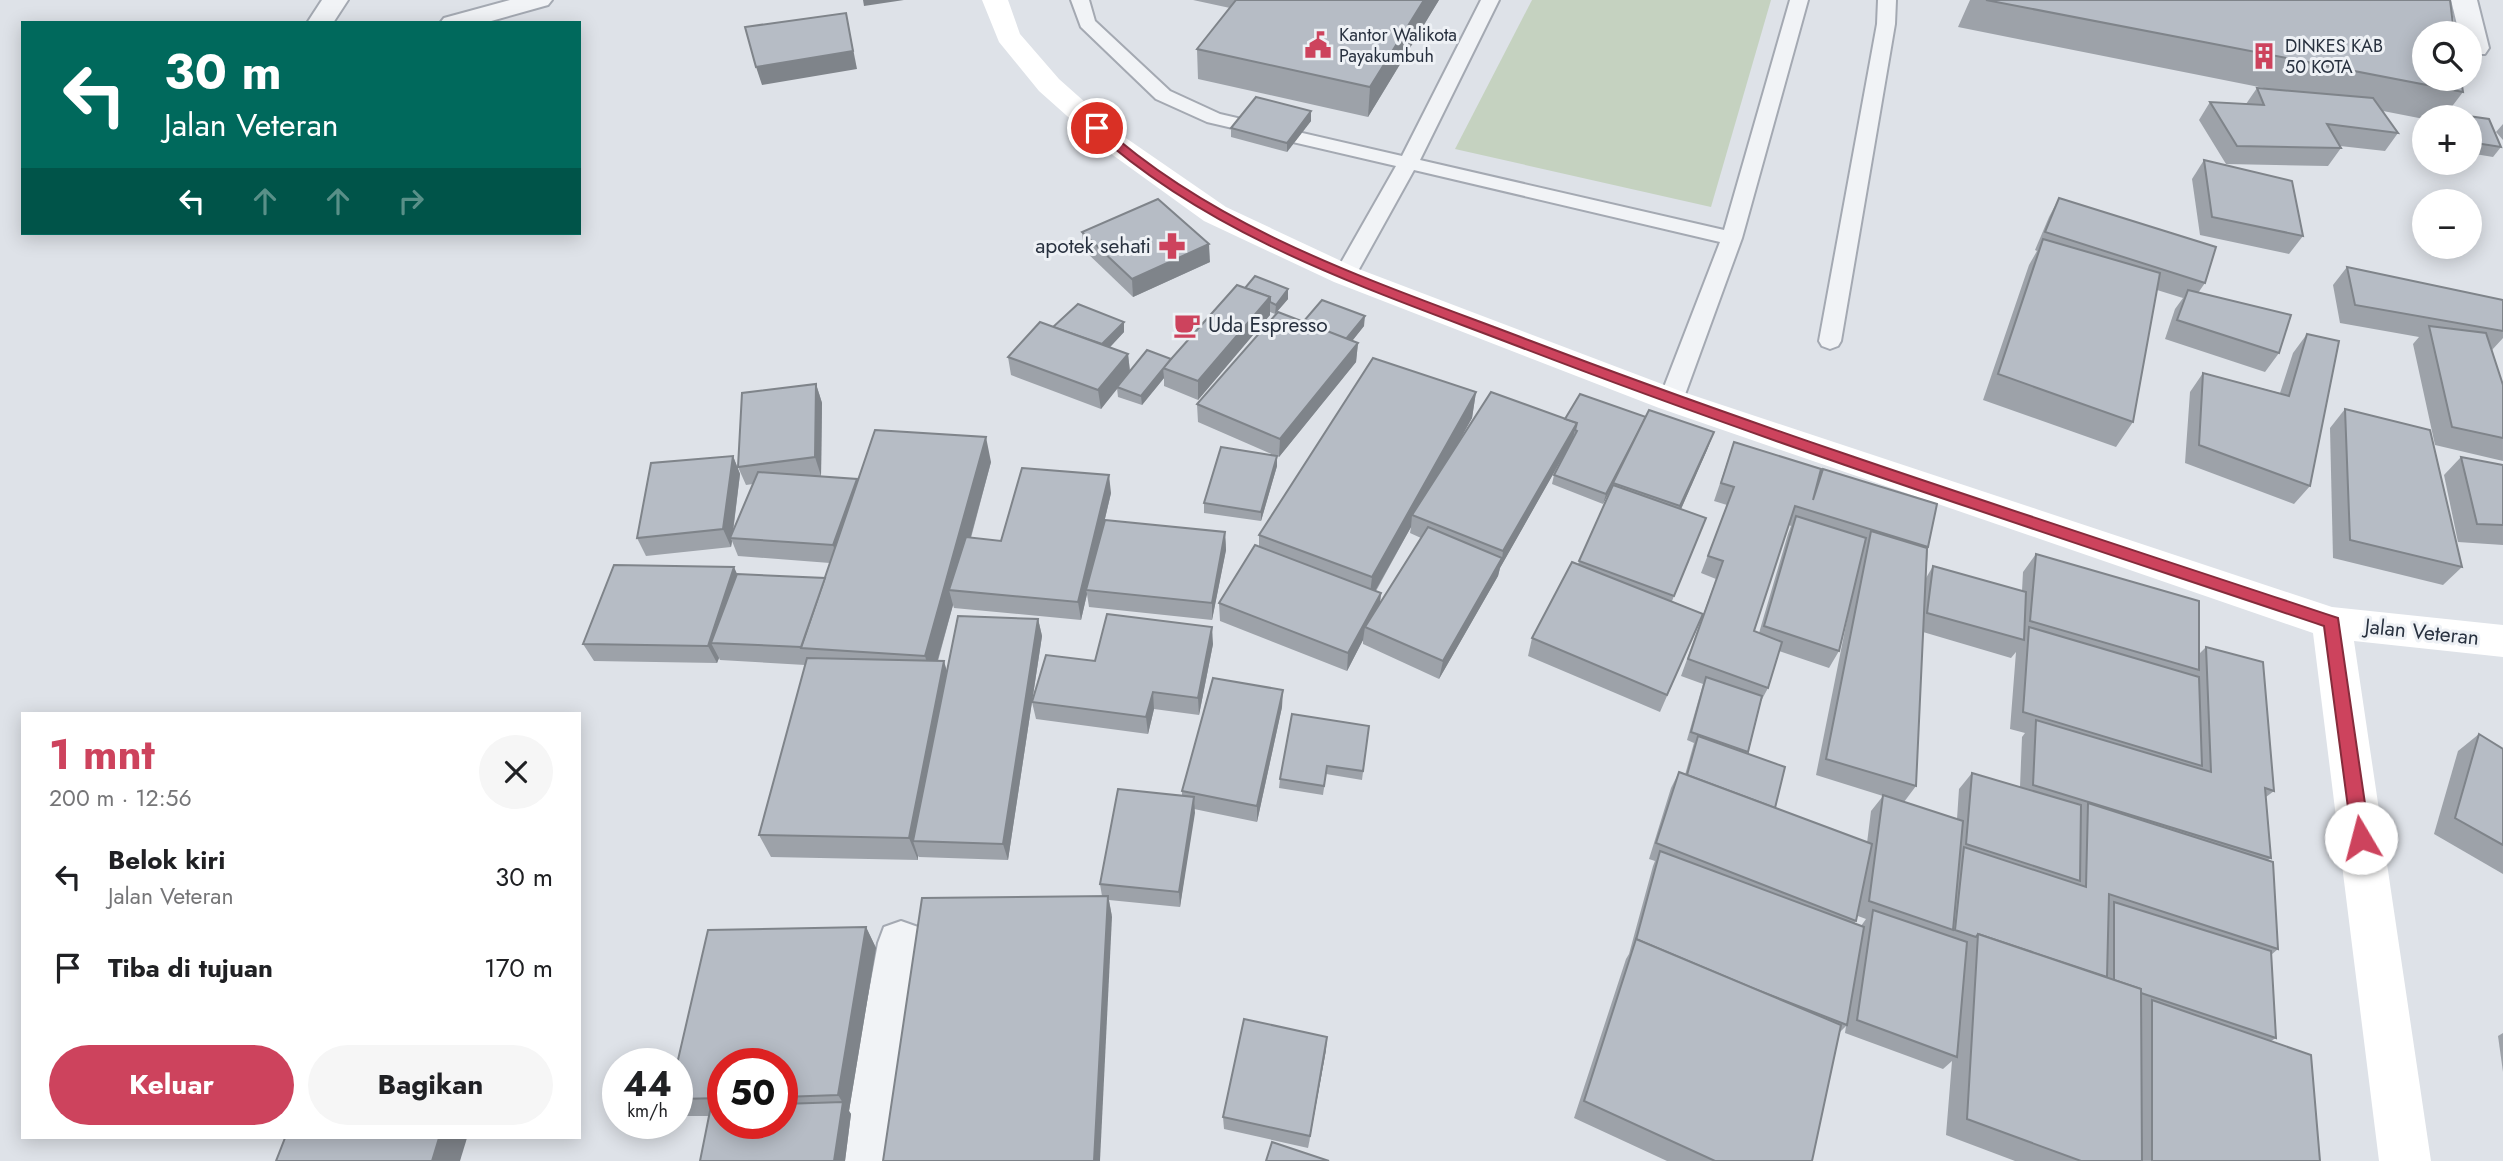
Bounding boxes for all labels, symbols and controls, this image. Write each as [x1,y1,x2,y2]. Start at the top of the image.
map controls [2412,21,2482,259]
button: search [2412,21,2482,91]
place label: Kantor Walikota Payakumbuh [1339,22,1457,69]
public building icon: Kantor Walikota Payakumbuh [1303,30,1333,60]
place label: DINKES KAB 50 KOTA [2285,33,2383,80]
text: 30 m [164,37,282,107]
building icon: DINKES KAB 50 KOTA [2249,41,2279,71]
icon: left [49,49,140,140]
pin [1067,98,1127,158]
text: Jalan Veteran [164,102,339,148]
button: + [2412,105,2482,175]
icon: arrive [1078,109,1116,147]
icon: left [173,182,211,220]
icon: ahead [246,182,284,220]
icon: ahead [319,182,357,220]
icon: right [392,182,430,220]
button: − [2412,189,2482,259]
place label: apotek sehati [1035,231,1151,261]
pharmacy icon: apotek sehati [1157,231,1187,261]
cafe icon: Uda Espresso [1172,310,1202,340]
place label: Uda Espresso [1208,310,1328,340]
street label: Jalan Veteran [2360,611,2481,653]
text: 1 mnt [49,724,155,785]
button: close [479,735,553,809]
text: 200 m · 12:56 [49,781,192,815]
position arrow [2324,801,2398,875]
text: Belok kiri [108,841,225,879]
icon: left [49,858,87,896]
text: 30 m [495,858,553,896]
text: Jalan Veteran [108,879,234,913]
icon: arrive [49,949,87,987]
text: Tiba di tujuan [108,949,273,987]
text: 170 m [484,949,553,987]
button: Keluar [49,1045,294,1125]
button: Bagikan [308,1045,553,1125]
speed limit sign: 50 [707,1048,798,1139]
text: 44 [623,1059,672,1109]
text: km/h [627,1098,668,1124]

